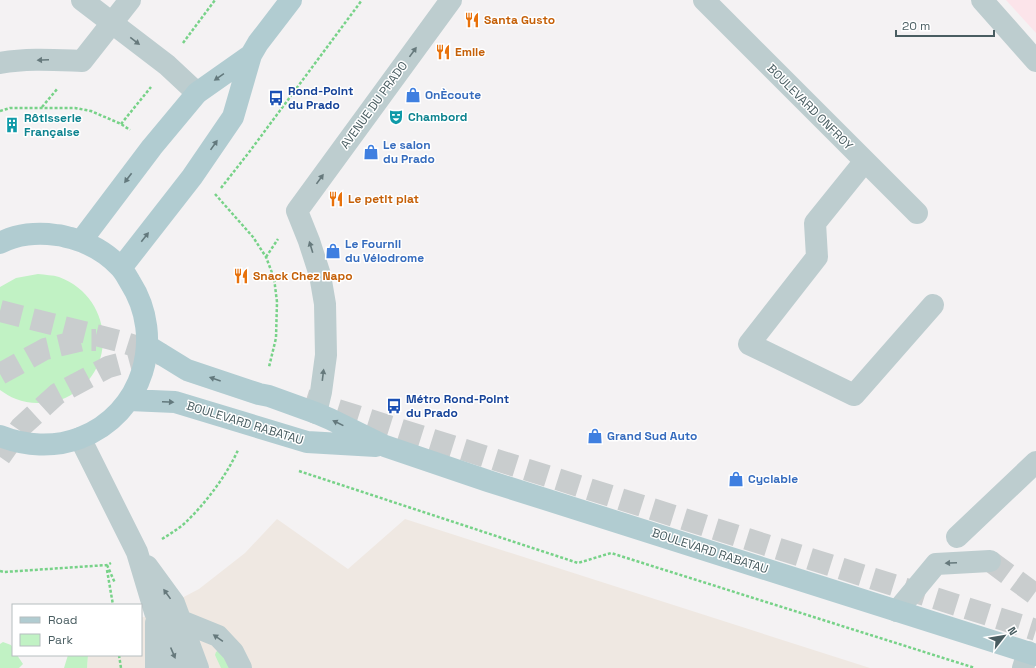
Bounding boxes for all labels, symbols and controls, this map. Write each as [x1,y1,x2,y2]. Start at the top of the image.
restaurant icon: Santa Gusto [463,11,481,29]
place label: Santa Gusto [484,12,555,28]
scale bar [896,12,994,38]
text: 20 m [902,18,930,34]
one-way arrow [129,37,140,45]
restaurant icon: Emile [434,43,452,61]
place label: Emile [455,44,485,60]
one-way arrow [409,46,417,57]
one-way arrow [37,56,49,63]
street label: AVENUE DU PRADO [337,58,411,152]
street label: BOULEVARD ONFROY [764,61,857,154]
one-way arrow [214,73,225,81]
place label: Rond-Point du Prado [288,83,354,113]
shop icon: OnÈcoute [404,86,422,104]
place label: OnÈcoute [425,87,481,103]
bus stop icon: Rond-Point du Prado [267,89,285,107]
theatre icon: Chambord [387,108,405,126]
place label: Chambord [408,109,468,125]
place label: Rôtisserie Française [24,110,82,140]
building icon: Rôtisserie Française [3,116,21,134]
place label: Le salon du Prado [383,137,435,167]
one-way arrow [210,139,218,150]
shop icon: Le salon du Prado [362,143,380,161]
one-way arrow [124,173,133,184]
one-way arrow [316,174,324,185]
restaurant icon: Le petit plat [327,190,345,208]
place label: Le petit plat [348,191,419,207]
one-way arrow [141,231,149,242]
place label: Le Fournil du Vélodrome [345,236,424,266]
one-way arrow [308,240,314,252]
shop icon: Le Fournil du Vélodrome [324,242,342,260]
restaurant icon: Snack Chez Napo [232,267,250,285]
place label: Snack Chez Napo [253,268,353,284]
one-way arrow [320,369,326,381]
one-way arrow [209,376,221,382]
place label: Métro Rond-Point du Prado [406,391,509,421]
bus stop icon: Métro Rond-Point du Prado [385,397,403,415]
one-way arrow [162,398,174,405]
street label: BOULEVARD RABATAU [185,398,305,448]
one-way arrow [332,420,343,426]
shop icon: Grand Sud Auto [586,427,604,445]
place label: Grand Sud Auto [607,428,697,444]
shop icon: Cyclable [727,470,745,488]
place label: Cyclable [748,471,798,487]
street label: BOULEVARD RABATAU [650,525,770,577]
one-way arrow [944,560,957,566]
one-way arrow [163,588,171,599]
legend [12,604,142,656]
text: Road [48,612,77,628]
north arrow [984,616,1024,656]
text: N [1005,624,1020,638]
text: Park [48,632,73,648]
one-way arrow [212,634,223,642]
one-way arrow [170,647,176,659]

